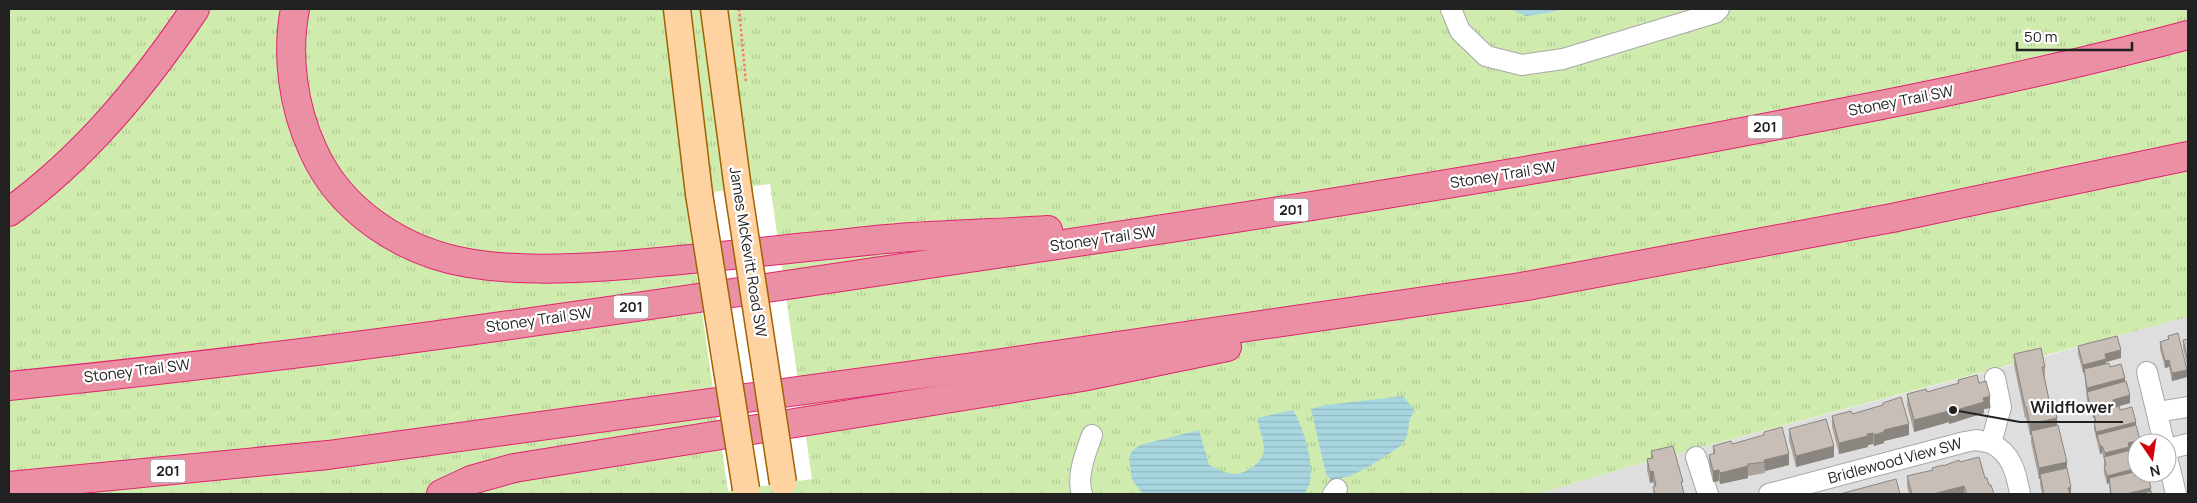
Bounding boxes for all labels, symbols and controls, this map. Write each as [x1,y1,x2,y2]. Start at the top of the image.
scale bar [2017,20,2132,52]
text: 50 m [2024,26,2058,47]
street label: Stoney Trail SW [1846,80,1955,121]
road number: 201 [1748,115,1782,138]
street label: Stoney Trail SW [1449,156,1557,193]
street label: James McKevitt Road SW [725,165,772,339]
road number: 201 [1274,198,1308,222]
street label: Stoney Trail SW [1049,221,1157,256]
road number: 201 [614,296,648,318]
street label: Stoney Trail SW [485,302,593,337]
street label: Stoney Trail SW [83,354,191,387]
callout: Wildflower [2020,391,2123,422]
text: Wildflower [2030,396,2114,418]
street label: Bridlewood View SW [1825,433,1964,489]
north arrow [2127,433,2177,483]
road number: 201 [150,460,186,482]
text: N [2148,461,2162,482]

